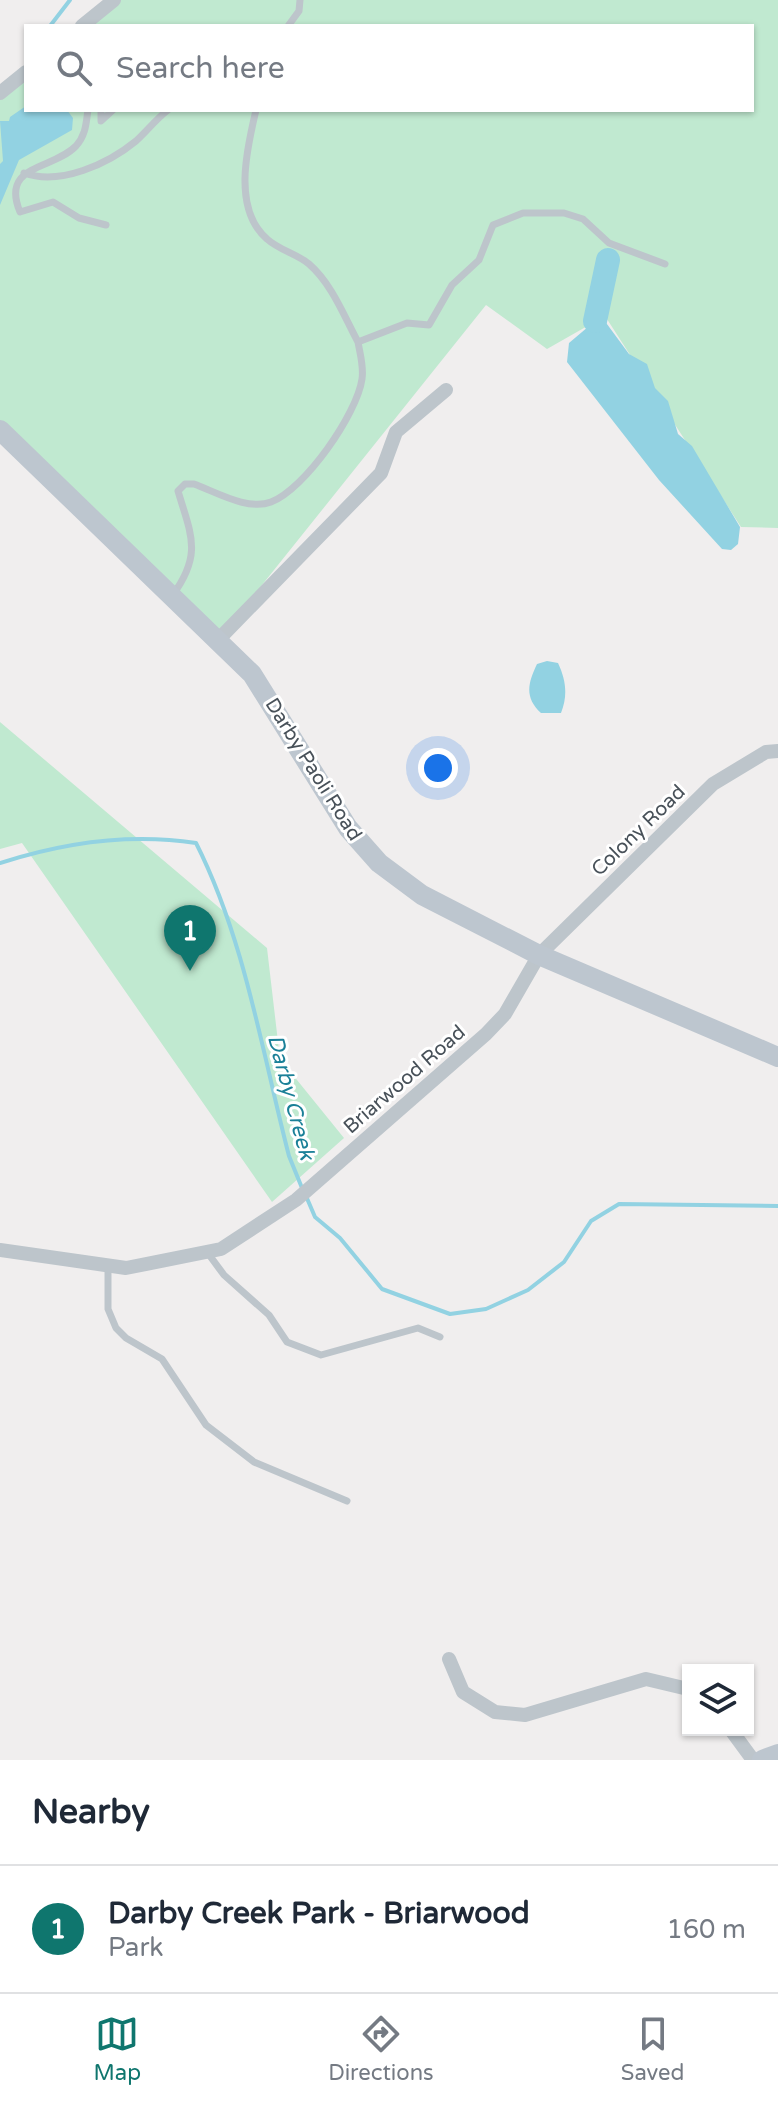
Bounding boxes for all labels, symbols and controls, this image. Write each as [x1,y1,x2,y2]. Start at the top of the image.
search box [24,24,754,112]
icon: search [52,46,96,90]
text: Search here [116,50,285,87]
street label: Darby Paoli Road [260,694,367,845]
your location [418,748,458,788]
street label: Colony Road [587,780,691,881]
pin: 1 [164,905,216,971]
street label: Briarwood Road [339,1020,470,1139]
water label: Darby Creek [262,1032,321,1165]
map controls [682,1664,754,1736]
button: layers [682,1664,754,1736]
text: Nearby [32,1792,150,1833]
text: Darby Creek Park - Briarwood [108,1895,530,1932]
text: 1 [50,1914,66,1945]
text: 160 m [666,1914,746,1945]
text: Park [108,1932,164,1963]
tab: Map [94,2012,141,2086]
tab: Directions [328,2012,434,2086]
tab: Saved [621,2012,684,2086]

